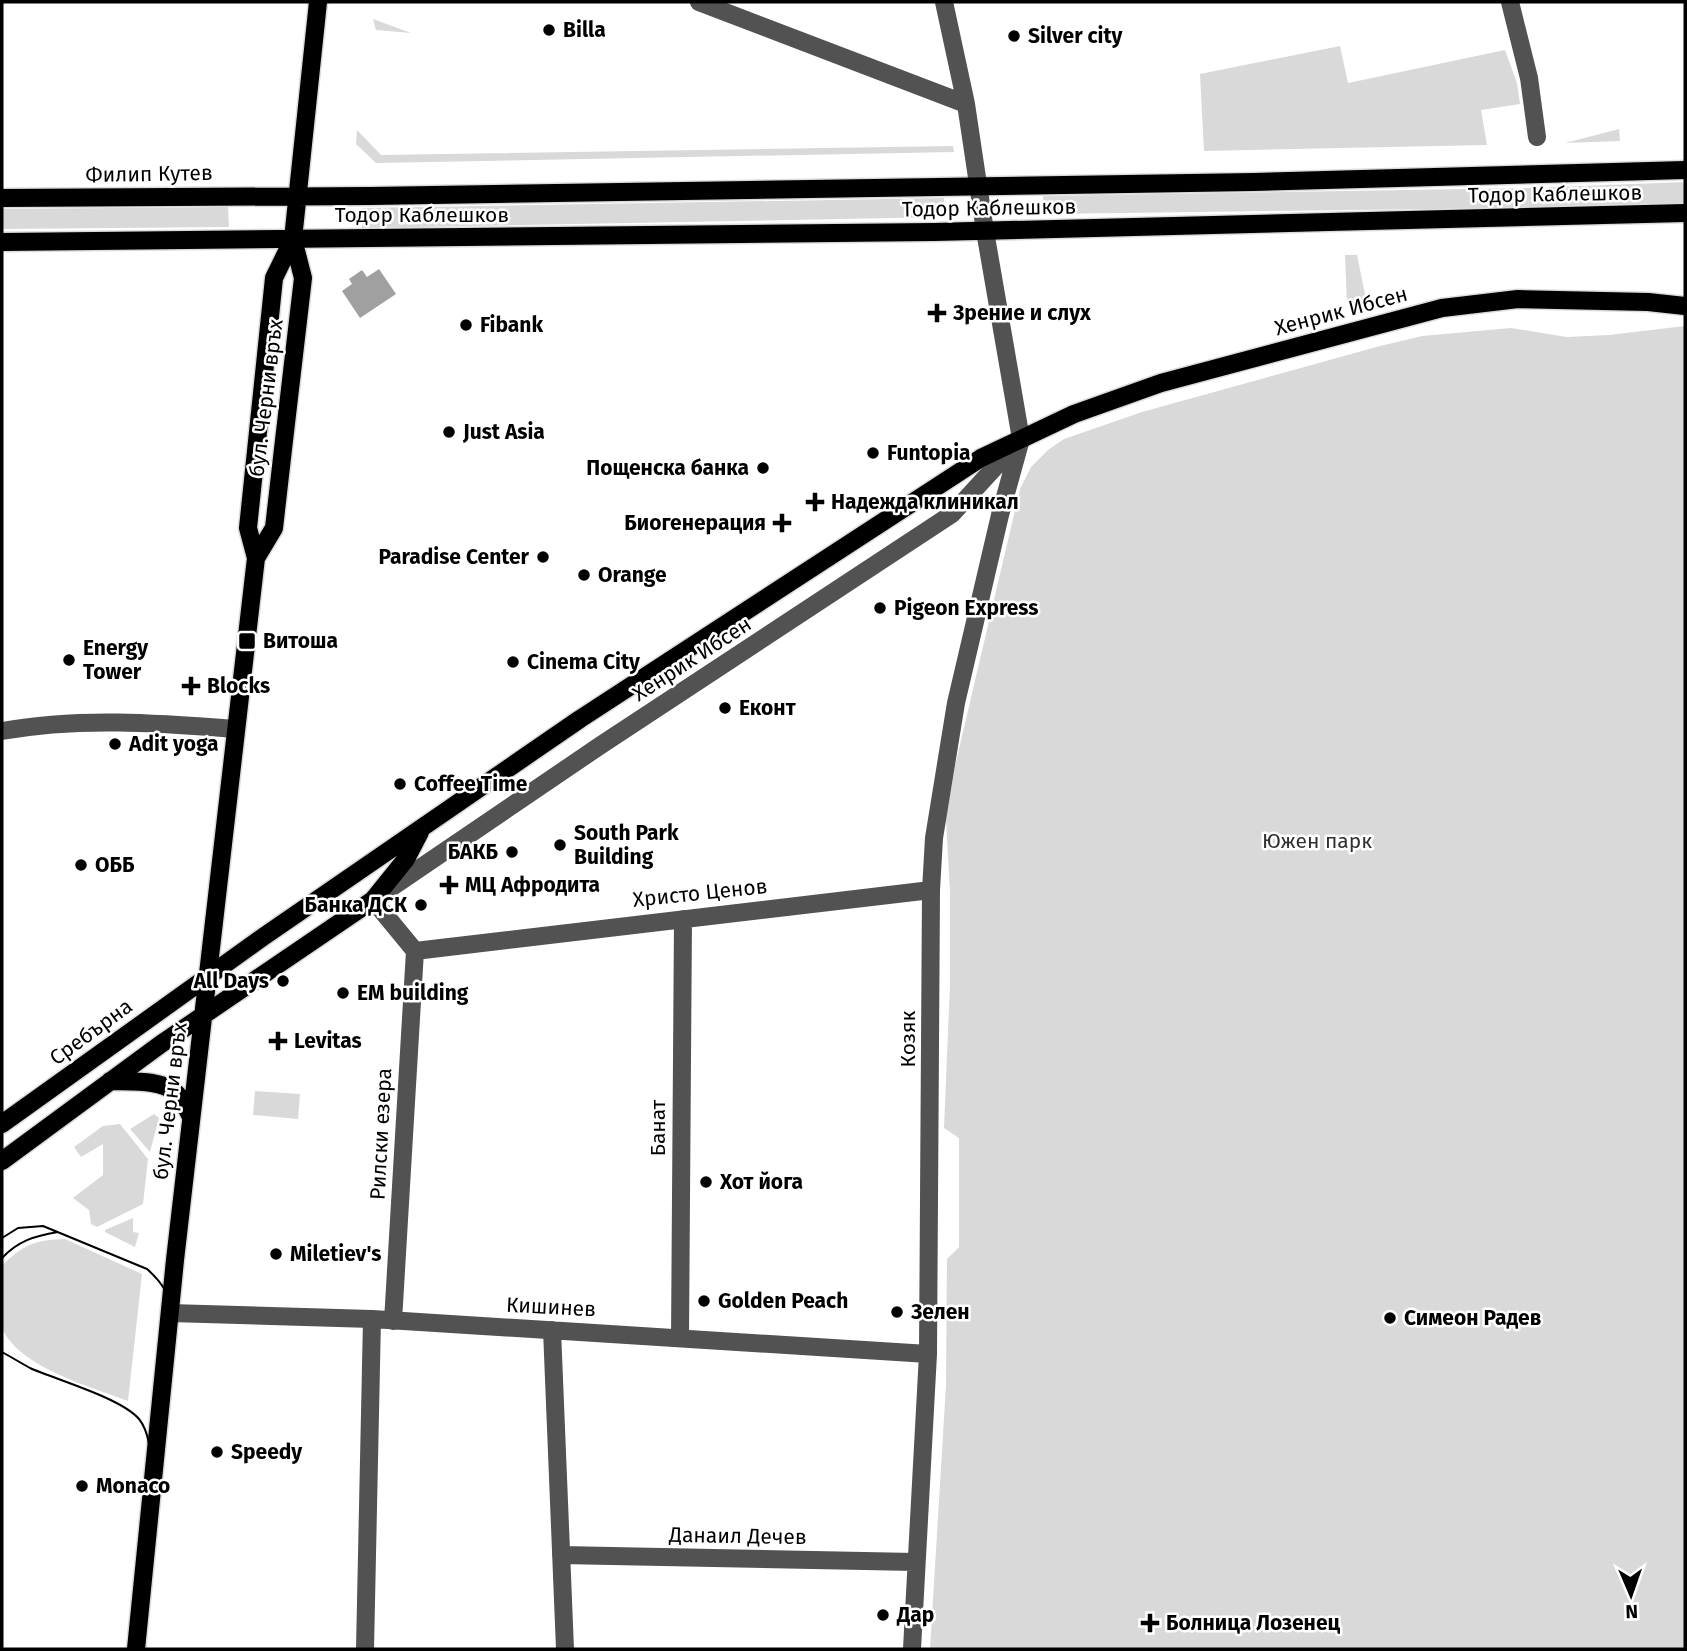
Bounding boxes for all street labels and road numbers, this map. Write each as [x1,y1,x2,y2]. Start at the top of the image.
street label: Филип Кутев [85,160,213,188]
street label: Тодор Каблешков [1468,179,1642,209]
street label: Тодор Каблешков [902,193,1076,223]
street label: Тодор Каблешков [335,202,509,228]
street label: Хенрик Ибсен [1272,281,1410,341]
street label: бул. Черни връх [243,317,289,478]
street label: Хенрик Ибсен [628,611,756,707]
street label: Христо Ценов [631,873,769,913]
street label: Сребърна [44,993,138,1071]
street label: Козяк [895,1011,921,1067]
street label: бул. Черни връх [147,1020,193,1181]
street label: Рилски езера [365,1067,397,1201]
street label: Банат [645,1099,671,1156]
street label: Кишинев [505,1292,597,1322]
street label: Данаил Дечев [668,1522,807,1550]

